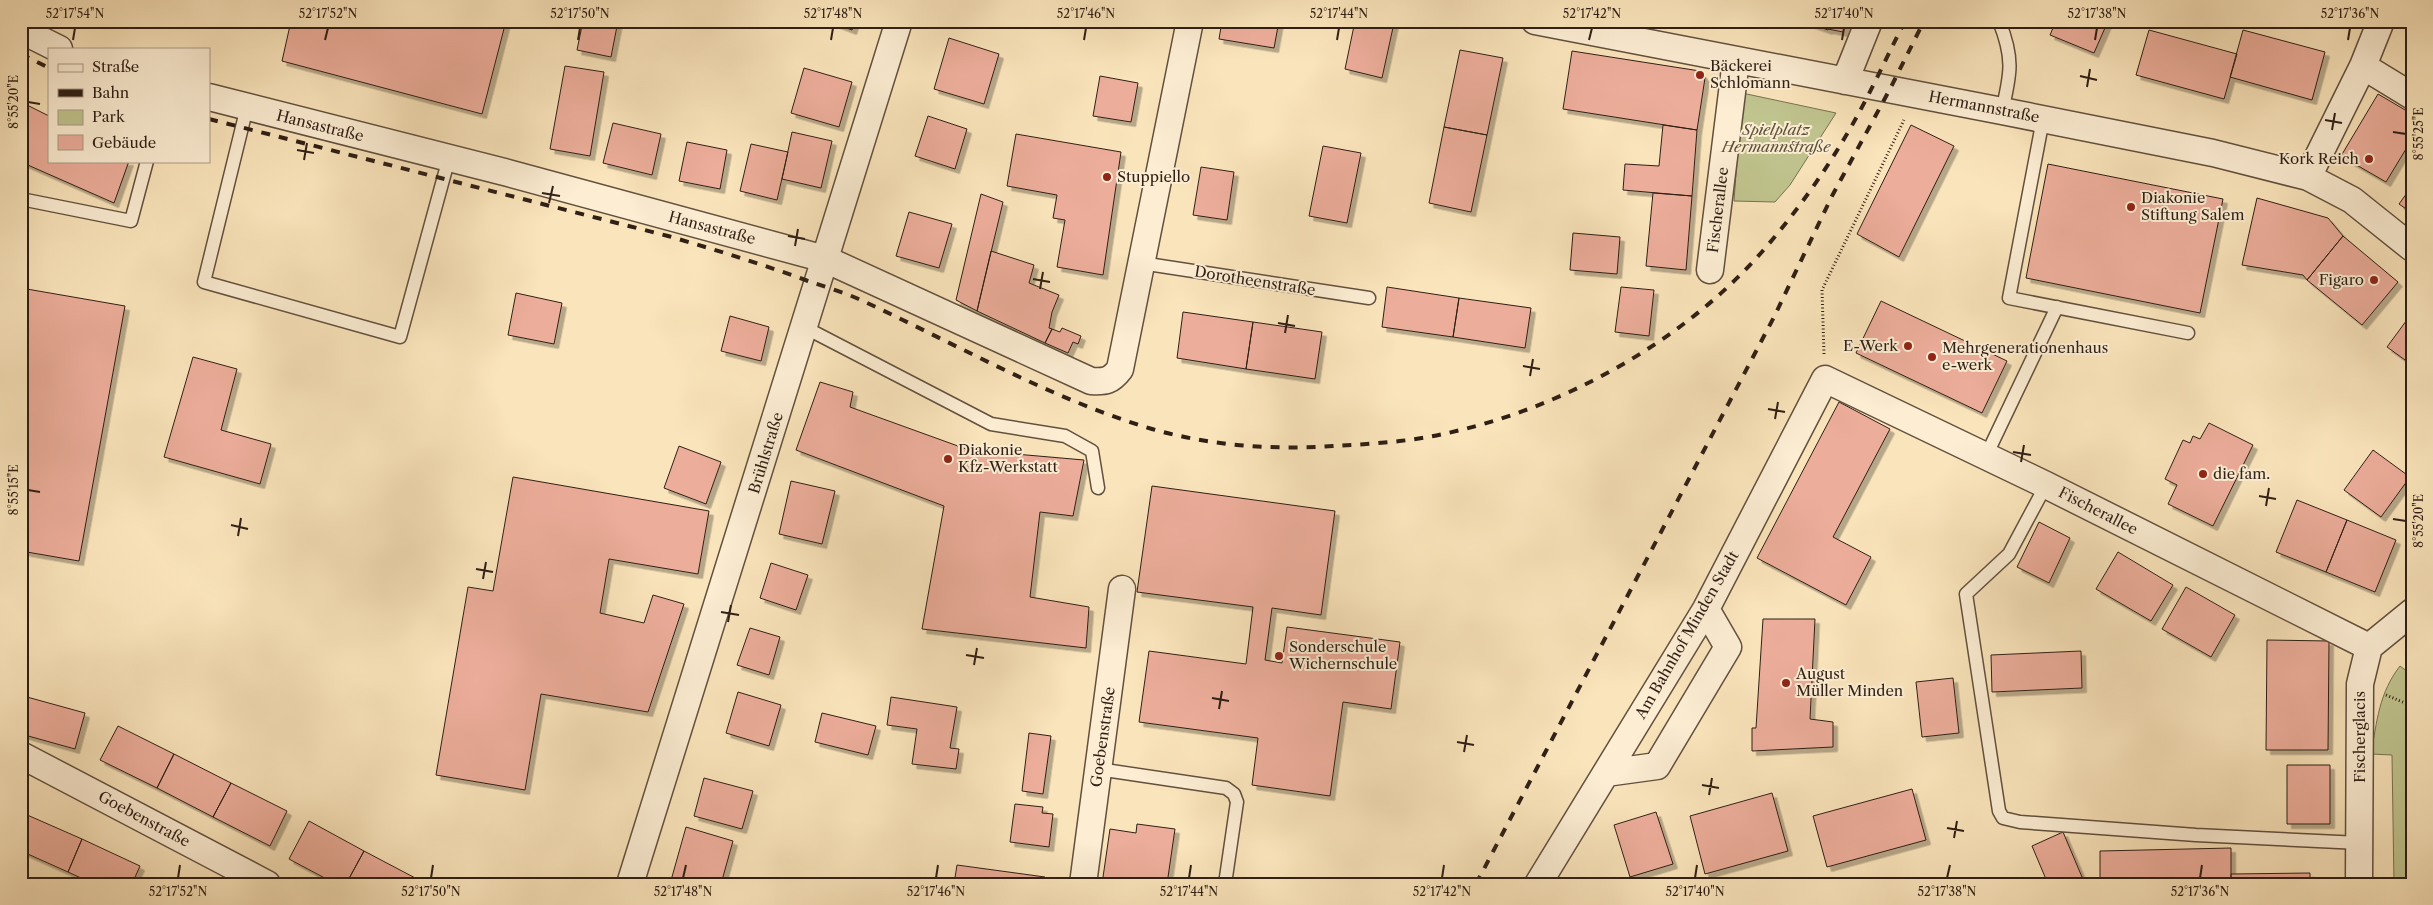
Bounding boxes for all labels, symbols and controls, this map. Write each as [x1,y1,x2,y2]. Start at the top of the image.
text: 52°17'54"N [46,6,104,21]
text: 52°17'52"N [299,6,357,21]
text: 52°17'50"N [550,6,610,21]
text: 52°17'48"N [804,6,862,21]
text: 52°17'46"N [1057,6,1115,21]
text: 52°17'44"N [1310,6,1368,21]
text: 52°17'42"N [1563,6,1621,21]
text: 52°17'40"N [1814,6,1874,21]
text: 52°17'38"N [2068,6,2127,21]
text: 52°17'36"N [2321,6,2379,21]
legend [48,48,210,162]
place label: Bäckerei Schlomann [1710,56,1791,92]
text: Straße [92,57,139,76]
marker: Bäckerei Schlomann [1694,69,1706,81]
text: 8°55'20"E [6,75,21,129]
text: Bahn [92,83,130,102]
street label: Hermannstraße [1927,86,2041,127]
street label: Hansastraße [275,106,366,146]
text: Park [92,107,126,126]
text: 8°55'25"E [2411,108,2426,160]
park label: Spielplatz Hermannstraße [1721,120,1831,156]
text: Gebäude [92,133,156,152]
place label: Kork Reich [2279,149,2360,168]
marker: Kork Reich [2363,153,2375,165]
street label: Fischerallee [1703,166,1732,254]
place label: Stuppiello [1117,167,1190,186]
marker: Stuppiello [1101,171,1113,183]
place label: Diakonie Stiftung Salem [2141,188,2244,224]
marker: Diakonie Stiftung Salem [2125,201,2137,213]
street label: Hansastraße [667,207,758,248]
street label: Dorotheenstraße [1193,262,1317,299]
place label: Figaro [2319,270,2364,289]
marker: Figaro [2368,274,2380,286]
place label: E-Werk [1843,336,1899,355]
place label: Mehrgenerationenhaus e-werk [1942,338,2108,374]
marker: E-Werk [1902,340,1914,352]
marker: Mehrgenerationenhaus e-werk [1926,351,1938,363]
street label: Brühlstraße [744,410,787,496]
place label: Diakonie Kfz-Werkstatt [958,440,1058,476]
marker: Diakonie Kfz-Werkstatt [942,453,954,465]
place label: die fam. [2213,464,2270,483]
text: 8°55'15"E [6,465,21,515]
marker: die fam. [2197,468,2209,480]
street label: Fischerallee [2055,482,2141,539]
text: 8°55'20"E [2411,494,2426,548]
street label: Am Bahnhof Minden Stadt [1630,547,1743,723]
place label: Sonderschule Wichernschule [1288,637,1397,673]
marker: Sonderschule Wichernschule [1273,650,1285,662]
place label: August Müller Minden [1795,664,1904,700]
marker: August Müller Minden [1780,677,1792,689]
street label: Goebenstraße [1086,685,1119,788]
street label: Fischerglacis [2350,691,2369,783]
street label: Goebenstraße [95,786,193,851]
text: 52°17'52"N [149,884,207,899]
text: 52°17'50"N [401,884,461,899]
text: 52°17'48"N [654,884,712,899]
text: 52°17'46"N [907,884,965,899]
text: 52°17'44"N [1160,884,1218,899]
text: 52°17'42"N [1413,884,1471,899]
text: 52°17'40"N [1665,884,1725,899]
text: 52°17'38"N [1918,884,1977,899]
text: 52°17'36"N [2171,884,2229,899]

